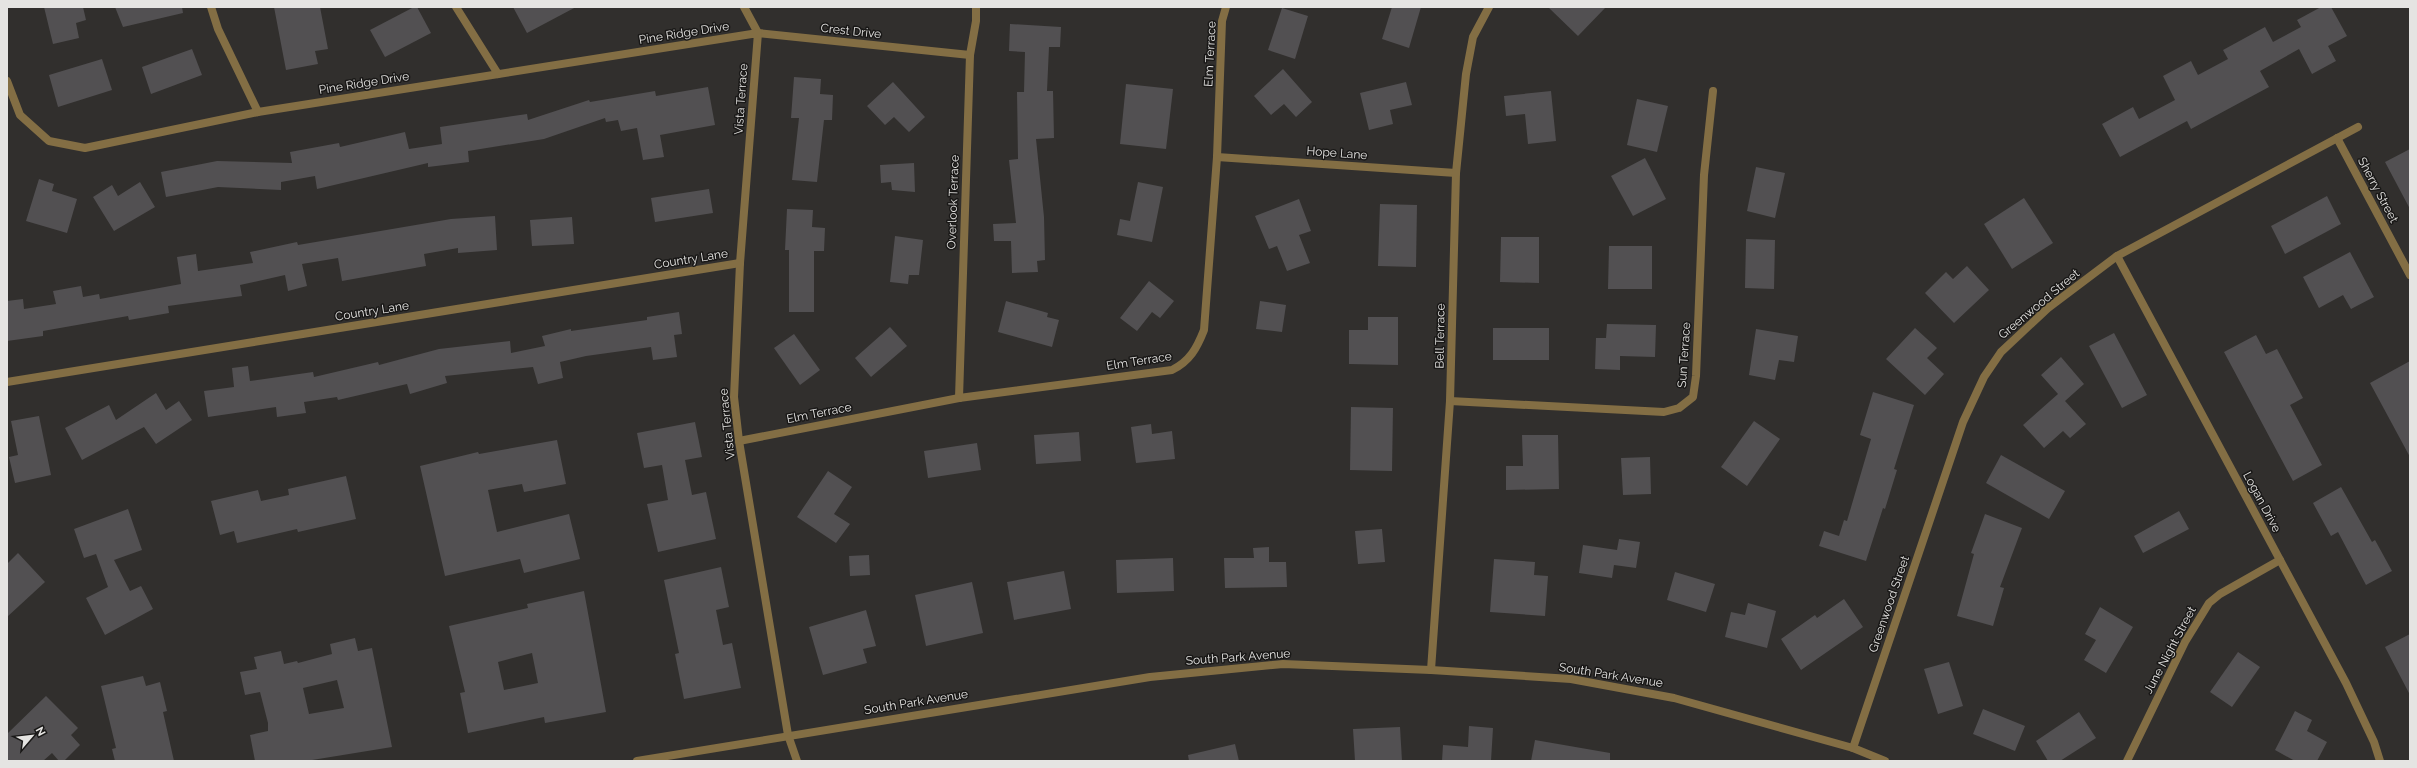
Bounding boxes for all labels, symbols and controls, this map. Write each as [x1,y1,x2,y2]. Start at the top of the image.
street label: Pine Ridge Drive [638,19,730,47]
street label: Crest Drive [820,21,882,41]
street label: Elm Terrace [1201,21,1219,87]
street label: Vista Terrace [732,63,750,135]
street label: Pine Ridge Drive [318,69,410,97]
street label: Hope Lane [1306,144,1368,162]
street label: Overlook Terrace [944,154,962,250]
street label: Sherry Street [2355,155,2401,225]
street label: Country Lane [653,246,729,272]
street label: Greenwood Street [1996,266,2082,342]
street label: Country Lane [334,298,410,324]
street label: Bell Terrace [1432,303,1448,369]
street label: Sun Terrace [1675,322,1693,388]
street label: Elm Terrace [1105,349,1173,373]
street label: Vista Terrace [716,388,738,460]
street label: Elm Terrace [785,400,853,426]
street label: Logan Drive [2240,469,2284,535]
street label: Greenwood Street [1866,554,1912,654]
street label: June Night Street [2141,604,2199,696]
street label: South Park Avenue [1185,646,1291,668]
street label: South Park Avenue [1558,660,1664,690]
street label: South Park Avenue [863,687,969,717]
north arrow [12,716,52,756]
text: N [33,725,48,738]

